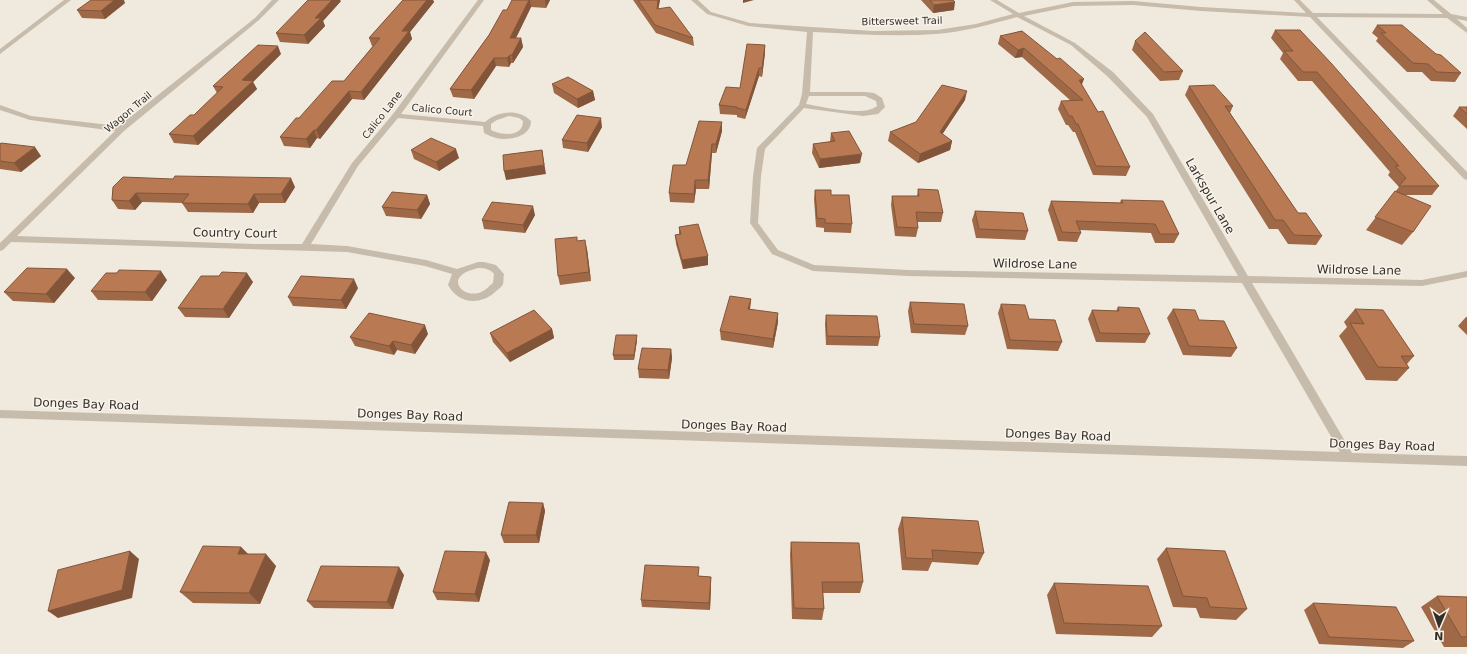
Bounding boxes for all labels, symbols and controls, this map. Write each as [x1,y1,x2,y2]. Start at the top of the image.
street label: Bittersweet Trail [861,15,943,27]
street label: Wagon Trail [102,89,154,135]
street label: Calico Lane [360,89,404,141]
street label: Calico Court [411,102,473,118]
street label: Larkspur Lane [1183,156,1237,236]
street label: Country Court [193,225,278,241]
street label: Wildrose Lane [993,256,1077,272]
street label: Wildrose Lane [1317,262,1401,278]
street label: Donges Bay Road [33,395,139,413]
street label: Donges Bay Road [357,406,463,424]
street label: Donges Bay Road [681,417,787,435]
street label: Donges Bay Road [1005,426,1111,444]
street label: Donges Bay Road [1329,436,1435,454]
north arrow [1419,606,1459,646]
text: N [1434,629,1444,642]

